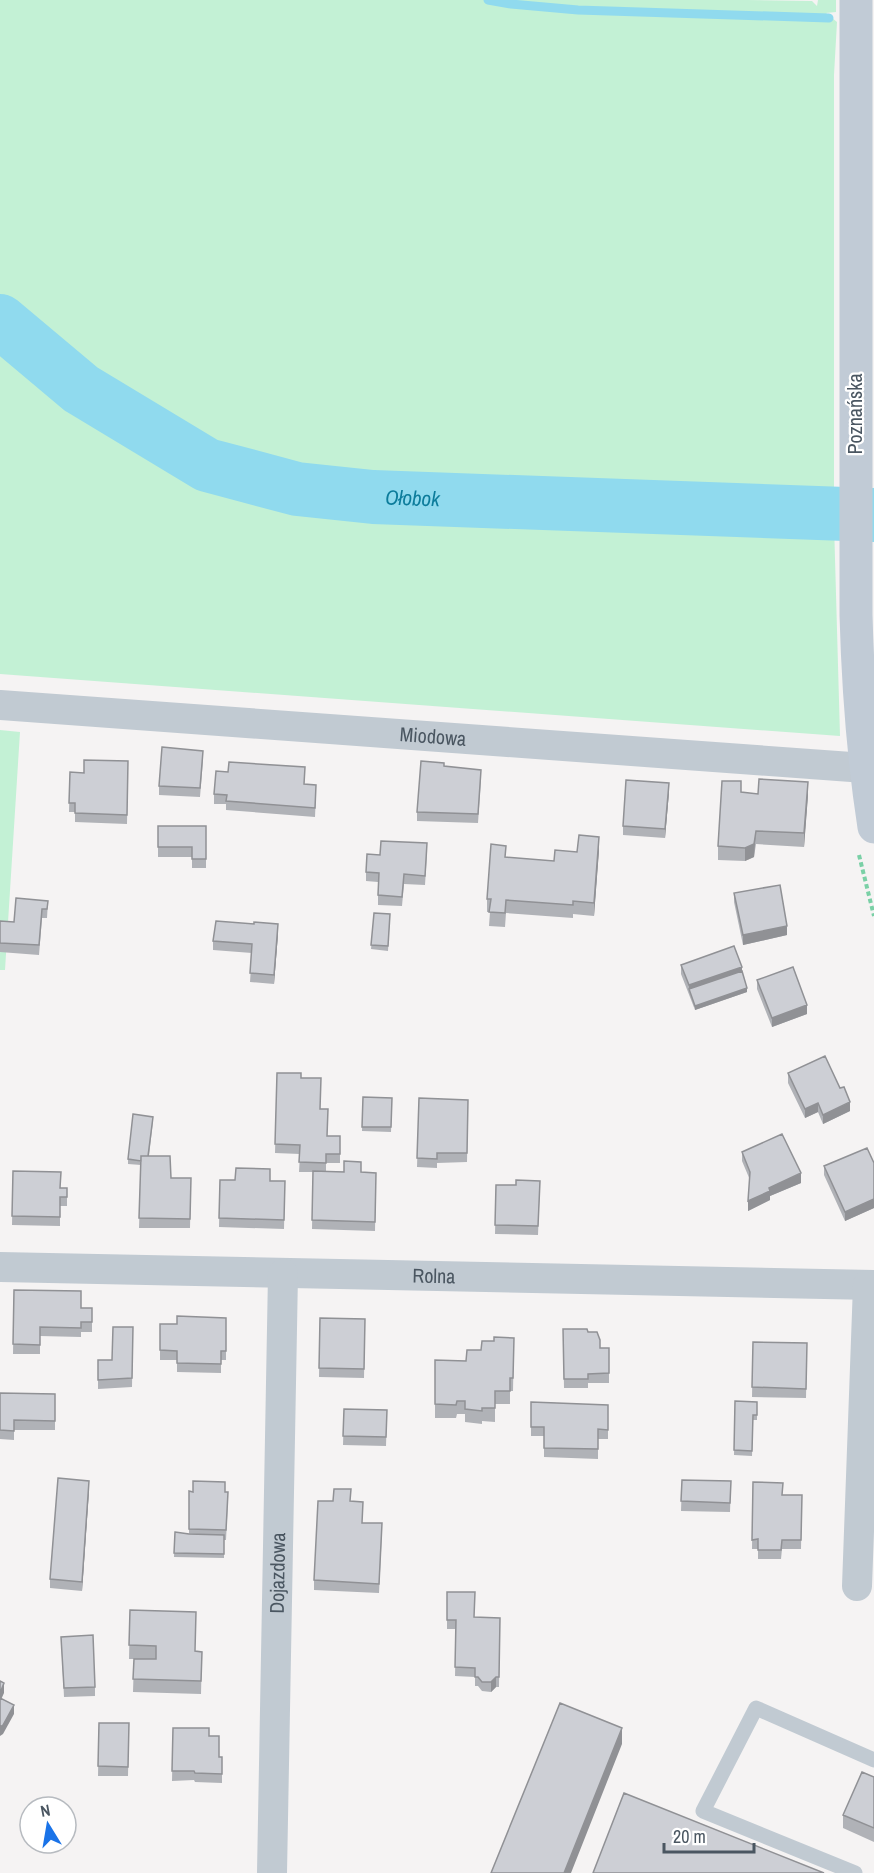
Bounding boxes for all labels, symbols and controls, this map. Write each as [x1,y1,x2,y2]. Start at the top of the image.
street label: Poznańska [841,373,868,455]
water label: Ołobok [385,482,442,513]
street label: Miodowa [399,720,467,752]
street label: Rolna [412,1261,456,1289]
street label: Dojazdowa [263,1532,291,1614]
north arrow [18,1795,78,1855]
text: N [38,1799,52,1822]
scale bar [664,1816,754,1854]
text: 20 m [673,1824,706,1849]

